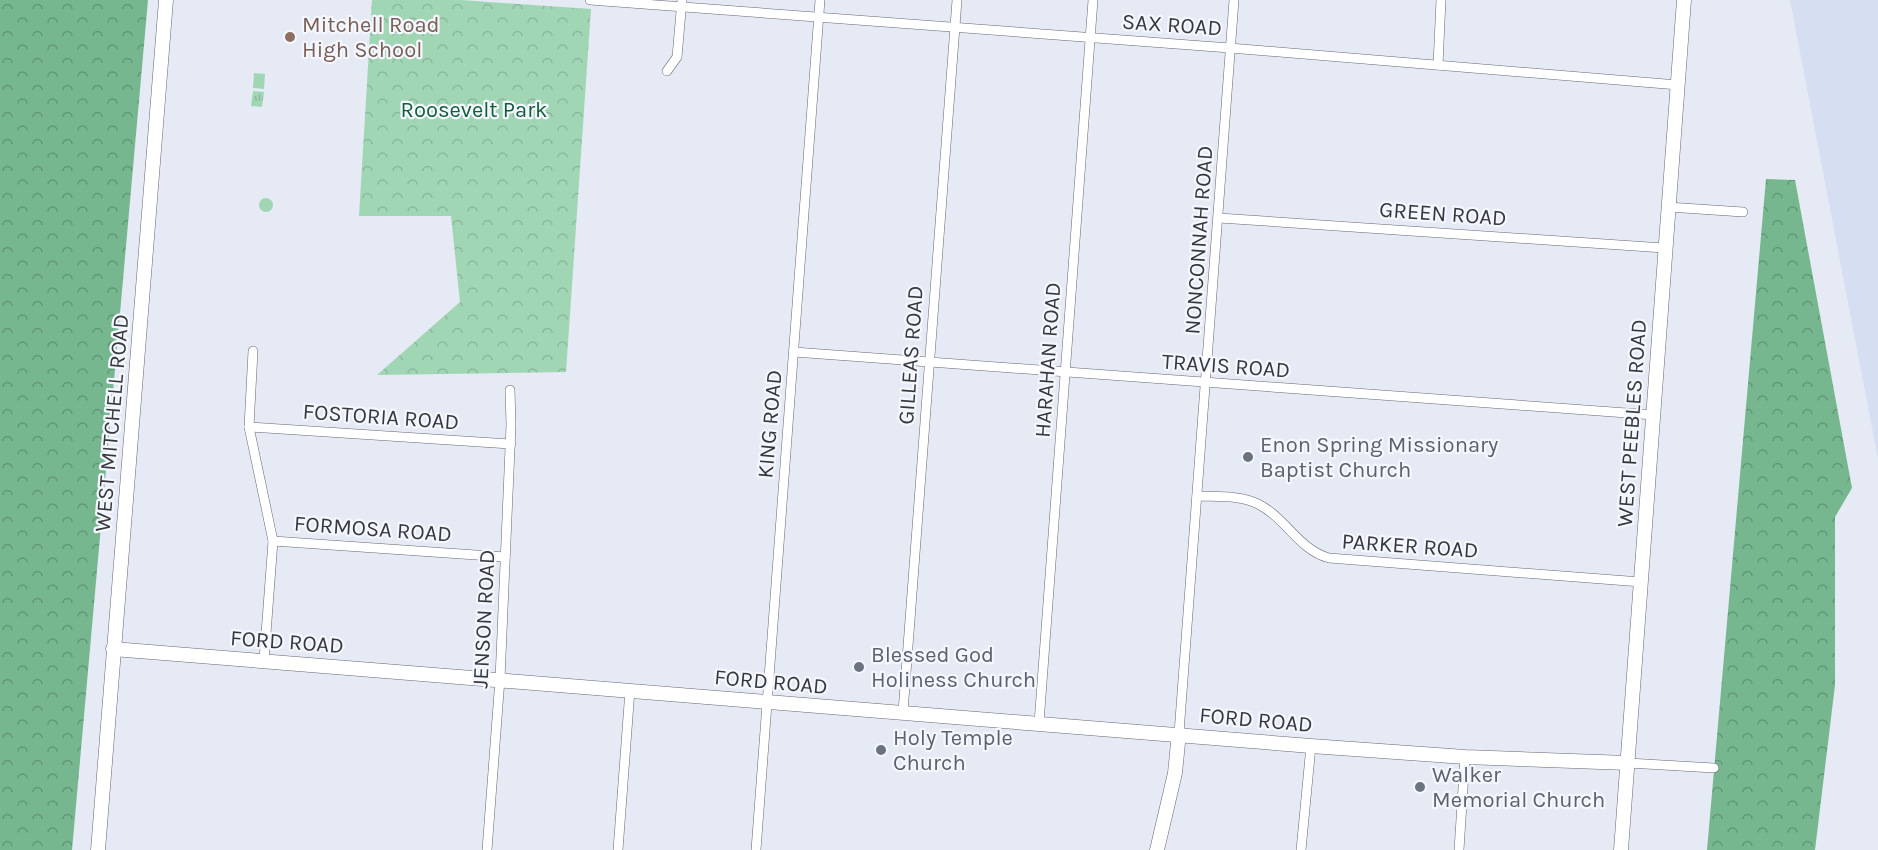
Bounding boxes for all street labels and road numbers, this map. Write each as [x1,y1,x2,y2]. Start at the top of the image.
street label: SAX ROAD [1121,9,1223,41]
street label: NONCONNAH ROAD [1179,145,1219,335]
street label: GREEN ROAD [1378,197,1507,231]
street label: HARAHAN ROAD [1030,281,1066,439]
street label: GILLEAS ROAD [893,285,929,425]
street label: WEST MITCHELL ROAD [90,313,134,533]
street label: WEST PEEBLES ROAD [1612,318,1652,528]
street label: TRAVIS ROAD [1161,349,1291,383]
street label: KING ROAD [752,369,788,479]
street label: FOSTORIA ROAD [302,399,460,435]
street label: FORMOSA ROAD [293,511,453,547]
street label: PARKER ROAD [1341,528,1479,564]
street label: JENSON ROAD [467,549,501,689]
street label: FORD ROAD [229,625,345,659]
street label: FORD ROAD [713,664,829,700]
street label: FORD ROAD [1198,702,1314,738]

